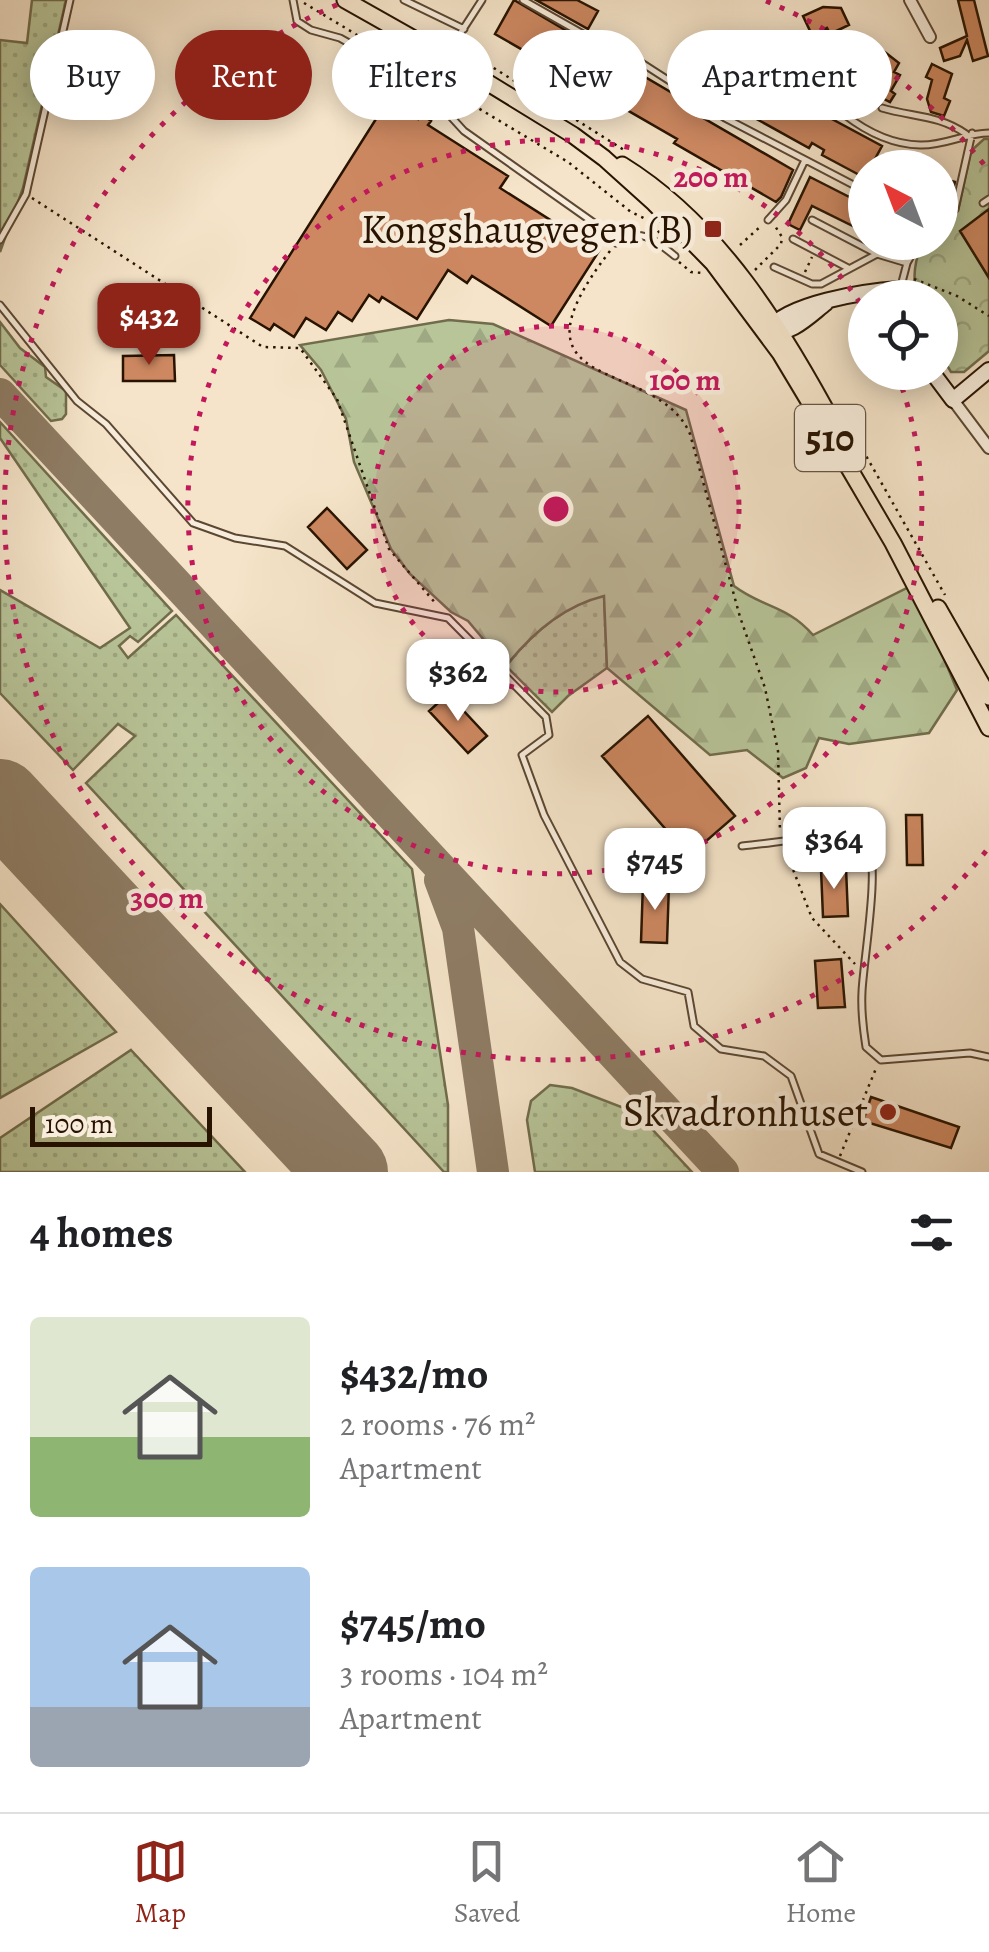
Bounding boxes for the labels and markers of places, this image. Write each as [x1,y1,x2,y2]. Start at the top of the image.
place label: Kongshaugvegen (B) [361,202,693,257]
marker: Kongshaugvegen (B) [702,218,724,240]
pin: $432 [90,283,208,368]
centre of rings [538,491,574,527]
pin: $362 [399,639,517,724]
pin: $364 [775,807,893,892]
pin: $745 [596,828,714,913]
place label: Skvadronhuset [623,1085,868,1140]
marker: Skvadronhuset [877,1101,899,1123]

